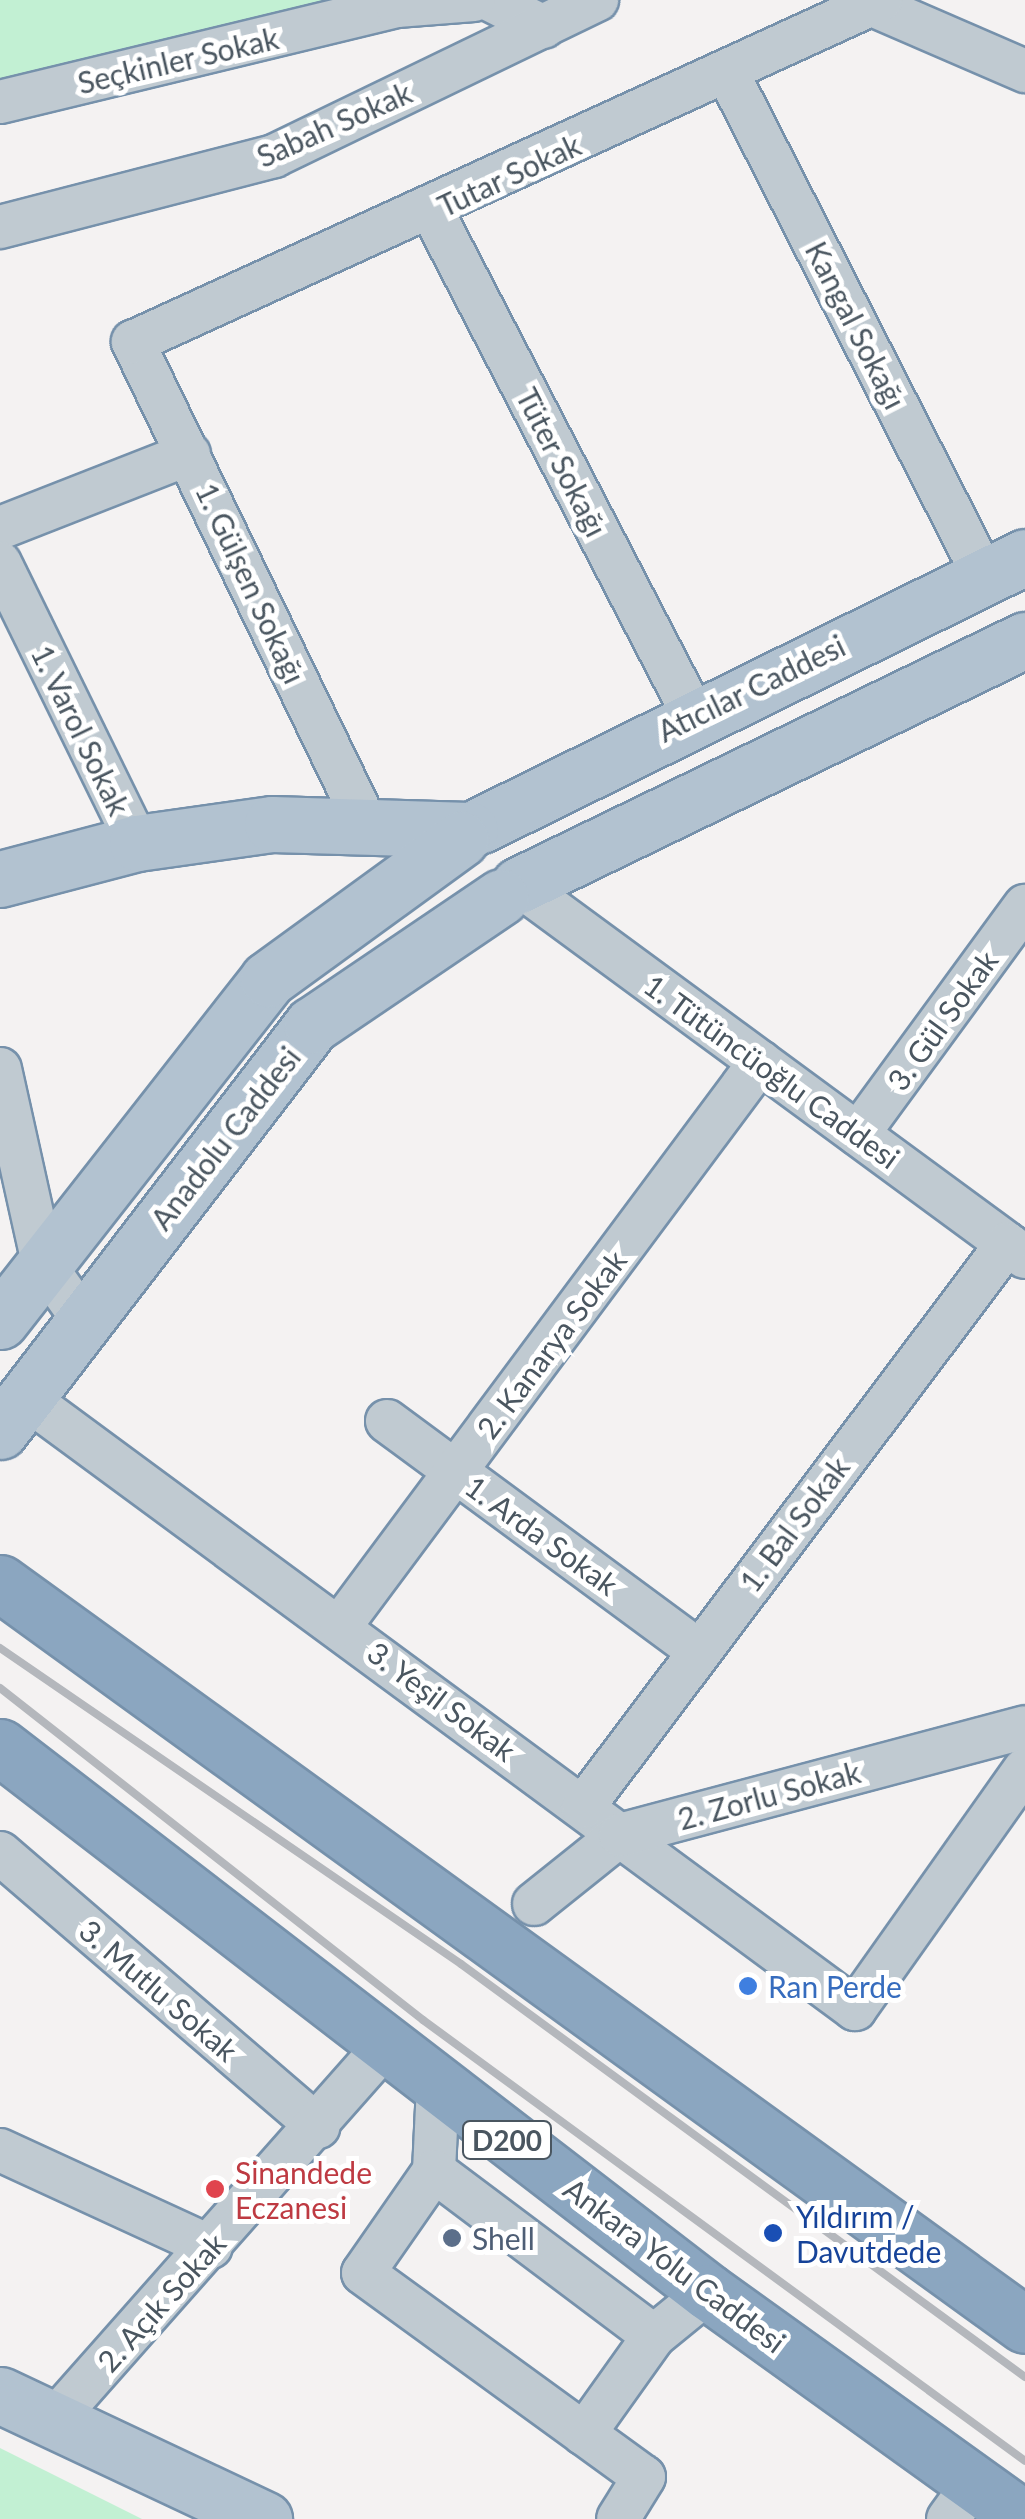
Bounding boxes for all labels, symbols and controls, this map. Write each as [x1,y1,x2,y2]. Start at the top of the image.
street label: Seçkinler Sokak [74,19,282,101]
street label: Sabah Sokak [251,74,417,174]
street label: Tutar Sokak [432,126,586,224]
street label: Kangal Sokağı [798,235,914,415]
street label: Tüter Sokağı [509,381,615,543]
street label: 1. Gülşen Sokağı [189,477,313,689]
street label: Atıcılar Caddesi [651,627,851,749]
street label: 1. Varol Sokak [24,639,138,821]
street label: 3. Gül Sokak [879,943,1005,1097]
street label: 1. Tütüncüoğlu Caddesi [637,966,907,1176]
street label: Anadolu Caddesi [143,1040,307,1236]
street label: 2. Kanarya Sokak [469,1243,633,1445]
street label: 1. Bal Sokak [732,1449,856,1599]
street label: 1. Arda Sokak [458,1467,626,1603]
street label: 3. Yeşil Sokak [361,1633,523,1769]
street label: 2. Zorlu Sokak [674,1753,864,1837]
street label: 3. Mutlu Sokak [73,1912,245,2068]
place label: Ran Perde [768,1968,902,2004]
marker: Ran Perde [737,1975,759,1997]
road number: D200 [460,2117,554,2163]
place label: Sinandede Eczanesi [235,2154,372,2224]
street label: Ankara Yolu Caddesi [557,2170,793,2360]
marker: Sinandede Eczanesi [204,2178,226,2200]
place label: Yıldırım / Davutdede [796,2198,941,2268]
place label: Shell [472,2220,535,2256]
marker: Yıldırım / Davutdede [760,2220,786,2246]
street label: 2. Açık Sokak [89,2225,233,2379]
marker: Shell [441,2227,463,2249]

